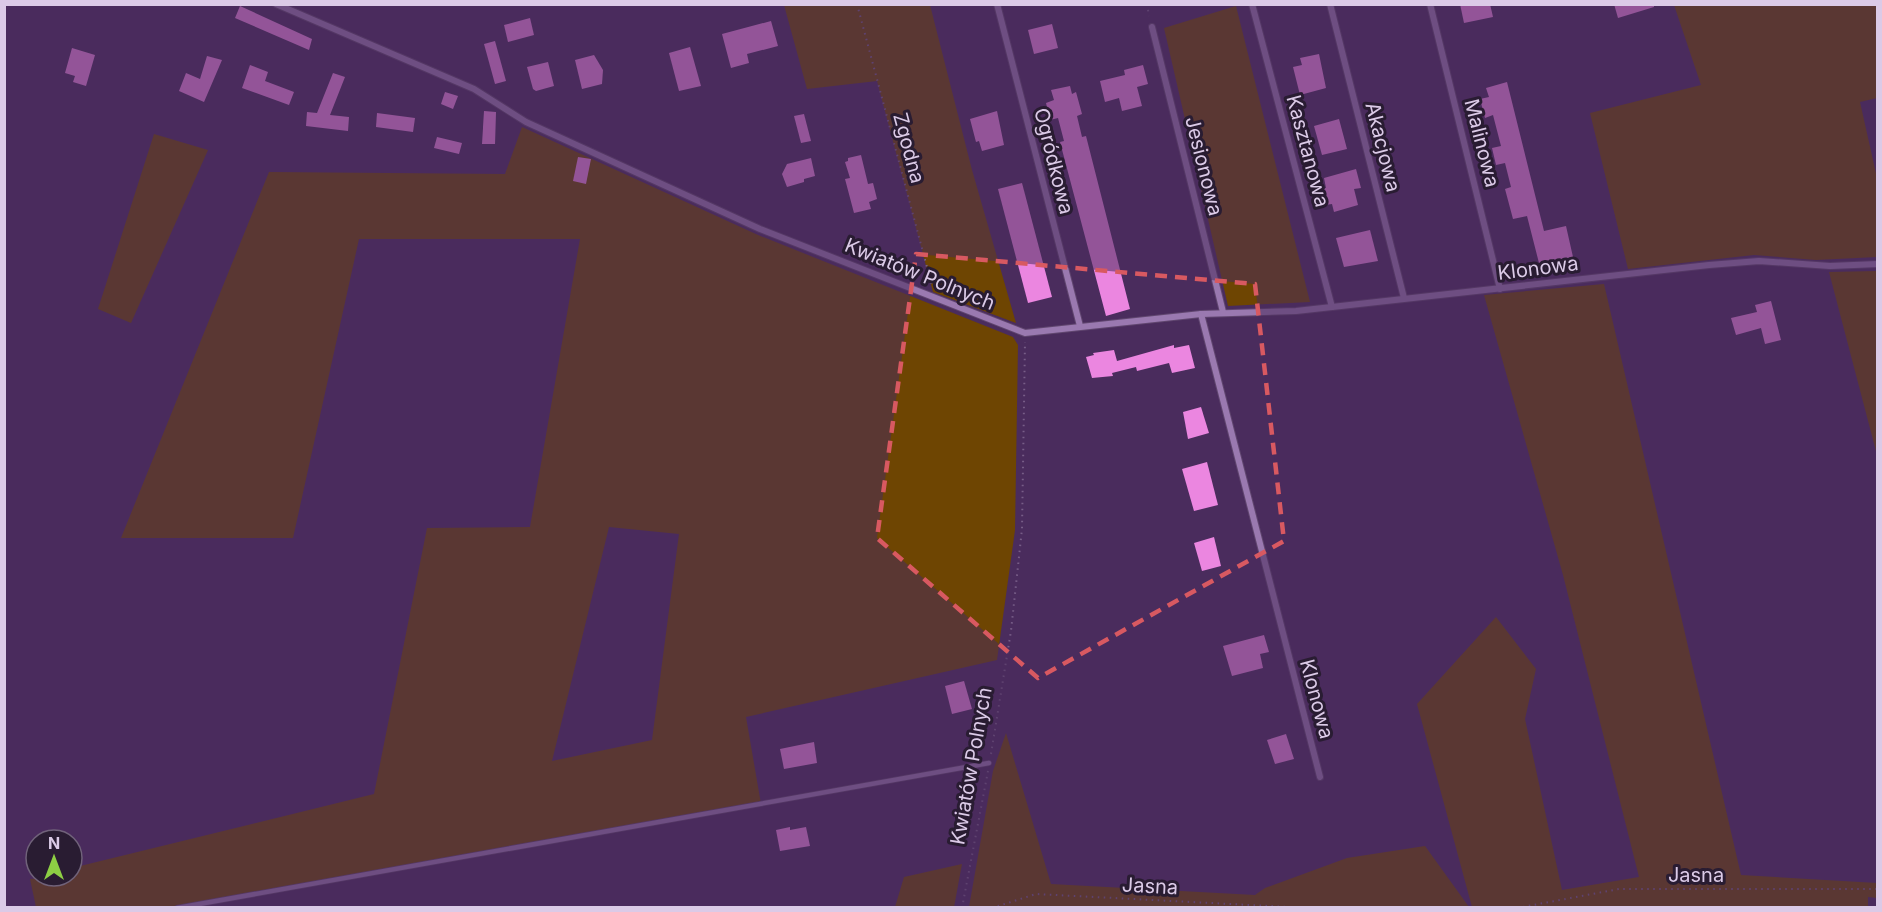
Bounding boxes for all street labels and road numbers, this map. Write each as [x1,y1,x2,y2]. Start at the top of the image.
street label: Kasztanowa [1282,92,1334,210]
street label: Malinowa [1459,96,1505,190]
street label: Akacjowa [1360,100,1406,194]
street label: Ogródkowa [1029,105,1079,217]
street label: Zgodna [888,110,930,186]
street label: Jesionowa [1180,114,1228,218]
street label: Kwiatów Polnych [841,233,999,315]
street label: Klonowa [1496,251,1580,285]
street label: Klonowa [1295,657,1339,741]
street label: Kwiatów Polnych [945,685,997,847]
street label: Jasna [1668,863,1724,887]
street label: Jasna [1121,873,1179,899]

